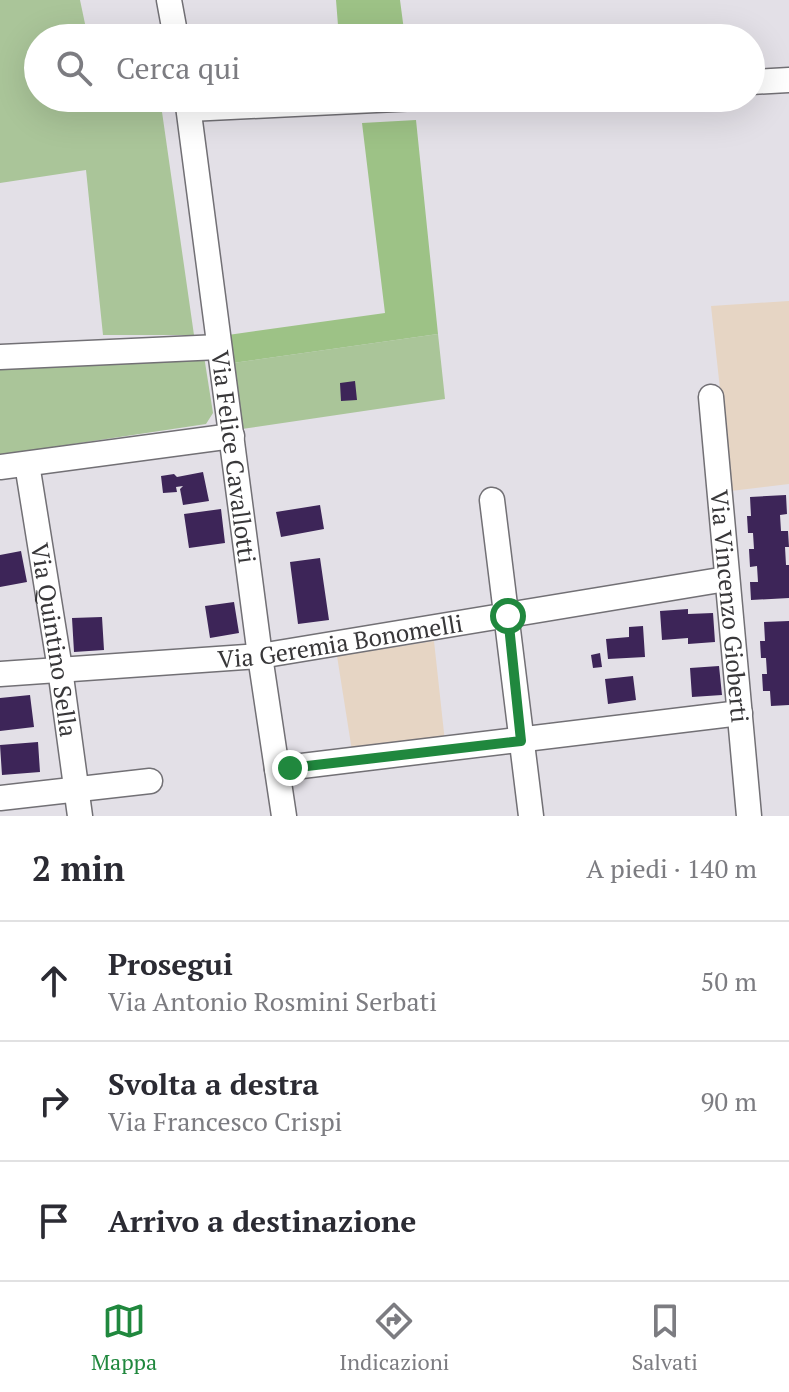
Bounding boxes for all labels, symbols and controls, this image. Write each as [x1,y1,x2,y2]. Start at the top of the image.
search box [24,24,765,112]
icon: search [52,46,96,90]
text: Cerca qui [116,48,240,88]
street label: Via Felice Cavallotti [204,349,264,565]
street label: Via Vincenzo Gioberti [703,488,756,724]
street label: Via Quintino Sella [24,541,85,739]
route start [490,598,526,634]
street label: Via Geremia Bonomelli [217,607,465,675]
route end [272,750,308,786]
text: 2 min [32,846,125,891]
text: A piedi · 140 m [586,851,757,885]
text: Prosegui [108,944,233,984]
icon: ahead [32,959,76,1003]
text: 50 m [701,964,757,998]
text: Via Antonio Rosmini Serbati [108,984,437,1018]
text: Svolta a destra [108,1064,319,1104]
icon: right [32,1079,76,1123]
text: 90 m [701,1084,757,1118]
text: Via Francesco Crispi [108,1104,342,1138]
icon: arrive [32,1199,76,1243]
text: Arrivo a destinazione [108,1201,416,1241]
tab: Mappa [91,1299,157,1376]
tab: Indicazioni [339,1299,449,1376]
tab: Salvati [631,1299,698,1376]

